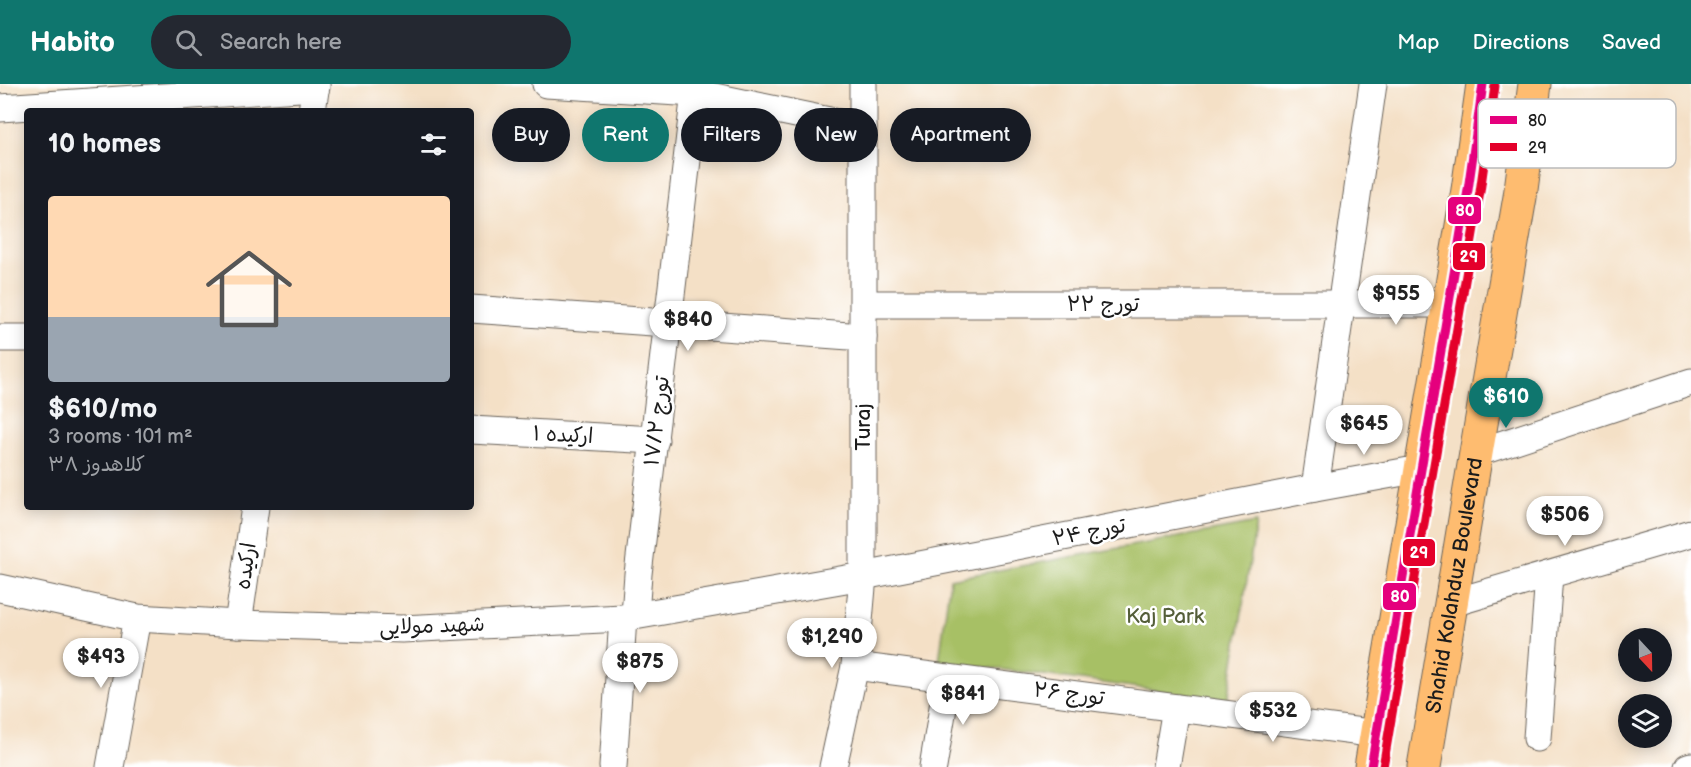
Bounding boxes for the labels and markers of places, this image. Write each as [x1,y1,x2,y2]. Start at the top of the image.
pin: $955 [1360,275,1432,326]
pin: $840 [652,301,724,352]
pin: $610 [1470,378,1542,429]
pin: $645 [1328,405,1400,456]
pin: $506 [1529,496,1601,547]
pin: $1,290 [783,618,881,669]
pin: $493 [65,638,137,689]
pin: $875 [604,643,676,694]
pin: $841 [927,675,999,726]
pin: $532 [1237,692,1309,743]

